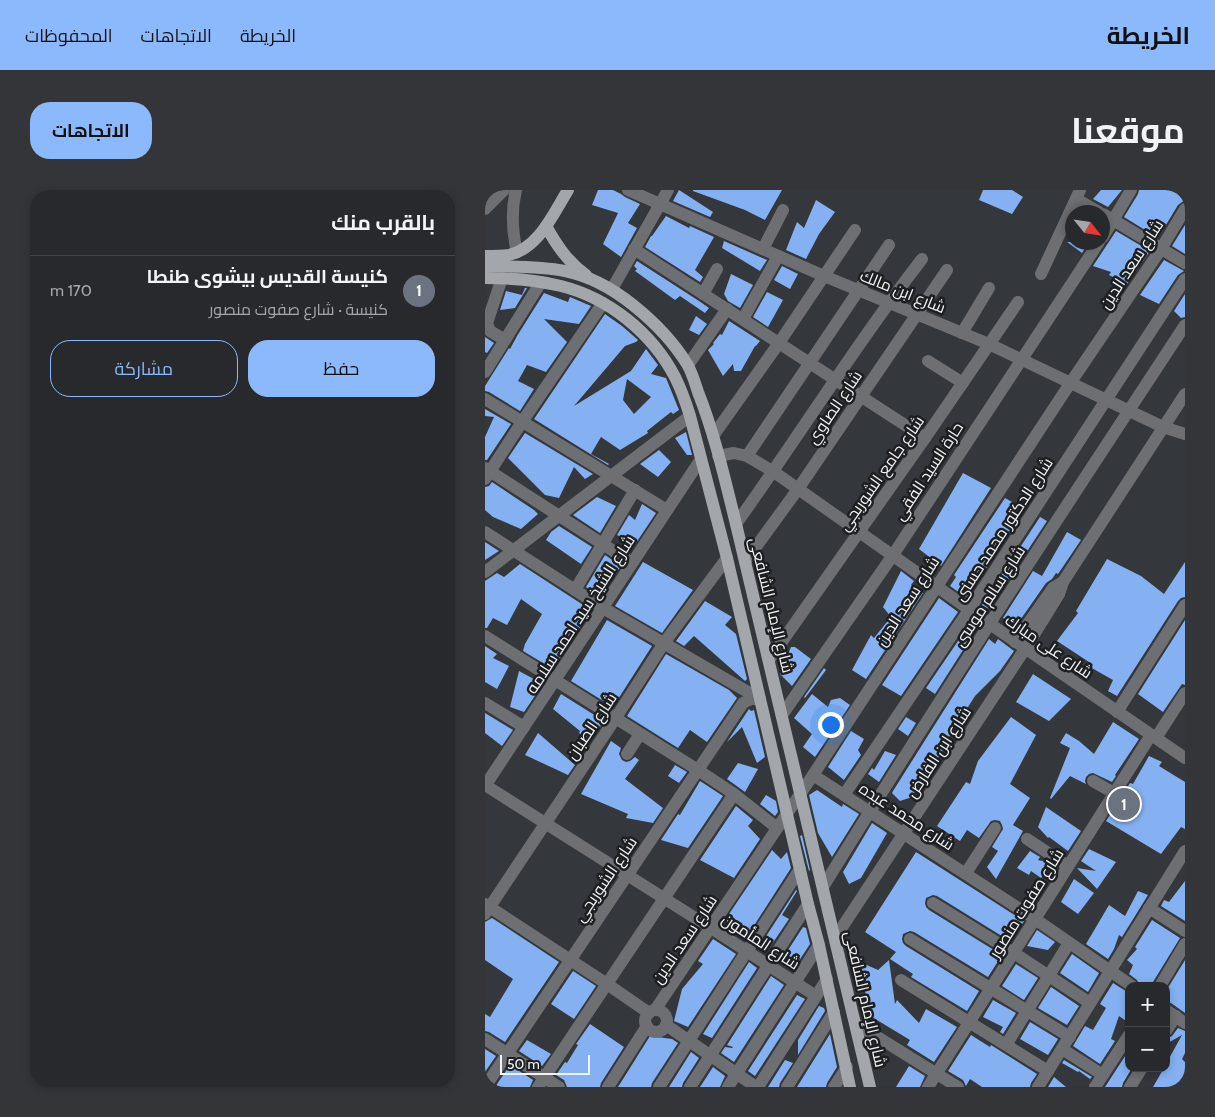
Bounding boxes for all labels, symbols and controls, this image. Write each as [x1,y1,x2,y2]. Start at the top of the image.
text: الخريطة [1107,21,1190,50]
text: المحفوظات [25,25,113,47]
text: الاتجاهات [141,25,212,47]
text: الخريطة [240,25,296,47]
button: الاتجاهات [30,102,152,159]
text: موقعنا [1071,109,1185,152]
north arrow [1065,205,1110,250]
text: بالقرب منك [331,210,435,235]
street label: شارع سعد الدين [1095,216,1169,314]
text: كنيسة القديس بيشوى طنطا [147,265,388,288]
street label: شارع ابن مالك [857,266,948,319]
text: 170 m [50,281,92,300]
text: 1 [416,281,422,300]
text: كنيسة · شارع صفوت منصور [209,300,388,319]
button: مشاركة [50,340,238,397]
button: حفظ [248,340,435,397]
street label: شارع الصاوي [803,367,869,450]
street label: شارع جامع الشوربجي [835,412,932,537]
street label: حارة السيد الفقي [890,419,971,526]
street label: شارع الدكتور محمد حسنى [950,454,1059,606]
street label: شارع الشيخ سيد احمد سلامه [522,531,640,698]
street label: شارع الإمام الشافعى [744,535,798,675]
street label: شارع سالم موسى [950,542,1031,651]
street label: شارع سعد الدين [871,553,945,651]
street label: شارع على مبارك [1000,610,1096,684]
street label: شارع الصبان [562,689,622,765]
street label: شارع ابن الفارض [902,703,977,803]
your location [818,712,844,738]
street label: شارع محمد عبده [855,779,958,856]
pin: 1 [1108,785,1140,823]
street label: شارع الشوربجي [570,833,644,928]
street label: شارع صفوت منصور [985,845,1069,963]
street label: شارع سعد الدين [648,891,723,988]
street label: شارع المأمون [717,909,803,975]
street label: شارع الإمام الشافعى [839,929,890,1069]
map controls [1125,982,1170,1072]
button: + [1125,982,1170,1027]
button: − [1125,1027,1170,1072]
scale bar [500,1052,590,1075]
text: 50 m [507,1055,540,1073]

